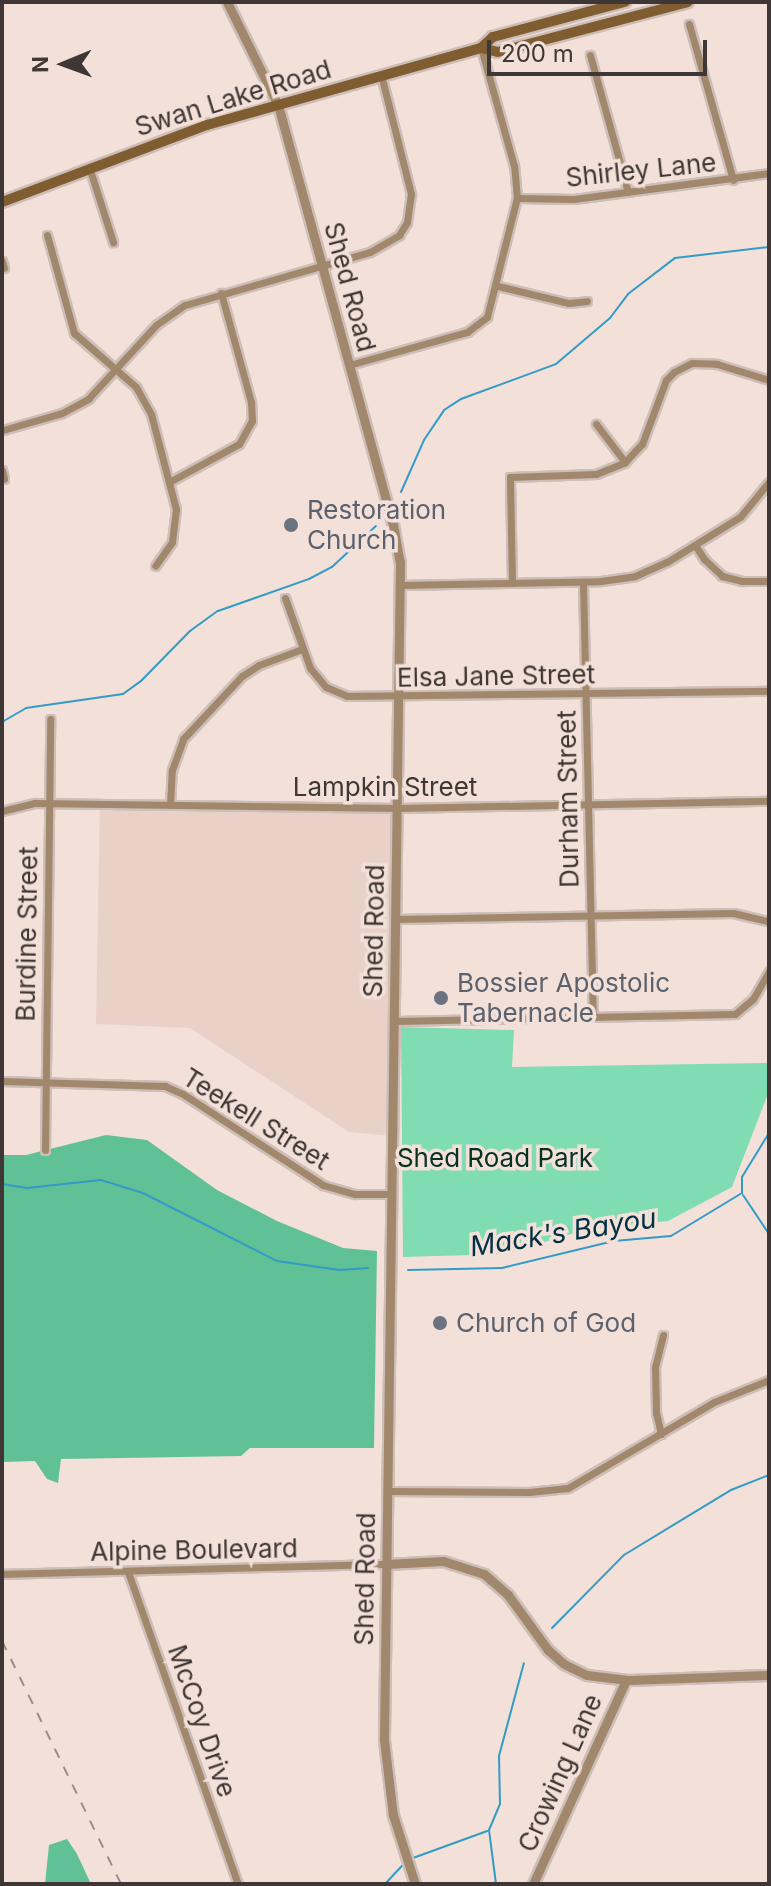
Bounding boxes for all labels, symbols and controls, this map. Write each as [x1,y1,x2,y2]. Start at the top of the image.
north arrow [24,24,104,104]
scale bar [491,24,711,74]
text: 200 m [501,39,574,68]
street label: Swan Lake Road [131,53,335,143]
text: N [27,56,53,73]
street label: Shirley Lane [564,147,718,193]
street label: Shed Road [318,219,382,355]
place label: Restoration Church [307,494,446,556]
marker: Restoration Church [282,516,300,534]
street label: Elsa Jane Street [397,659,595,693]
street label: Durham Street [551,710,585,888]
street label: Lampkin Street [293,771,477,803]
street label: Burdine Street [10,846,44,1022]
street label: Shed Road [357,864,391,998]
place label: Bossier Apostolic Tabernacle [457,967,670,1028]
marker: Bossier Apostolic Tabernacle [432,989,450,1007]
street label: Teekell Street [177,1061,335,1177]
park label: Shed Road Park [397,1142,593,1174]
water label: Mack's Bayou [467,1201,659,1263]
place label: Church of God [456,1307,636,1339]
marker: Church of God [431,1314,449,1332]
street label: Shed Road [348,1512,382,1646]
street label: Alpine Boulevard [90,1533,298,1567]
street label: McCoy Drive [161,1641,243,1801]
street label: Crowing Lane [511,1689,609,1857]

